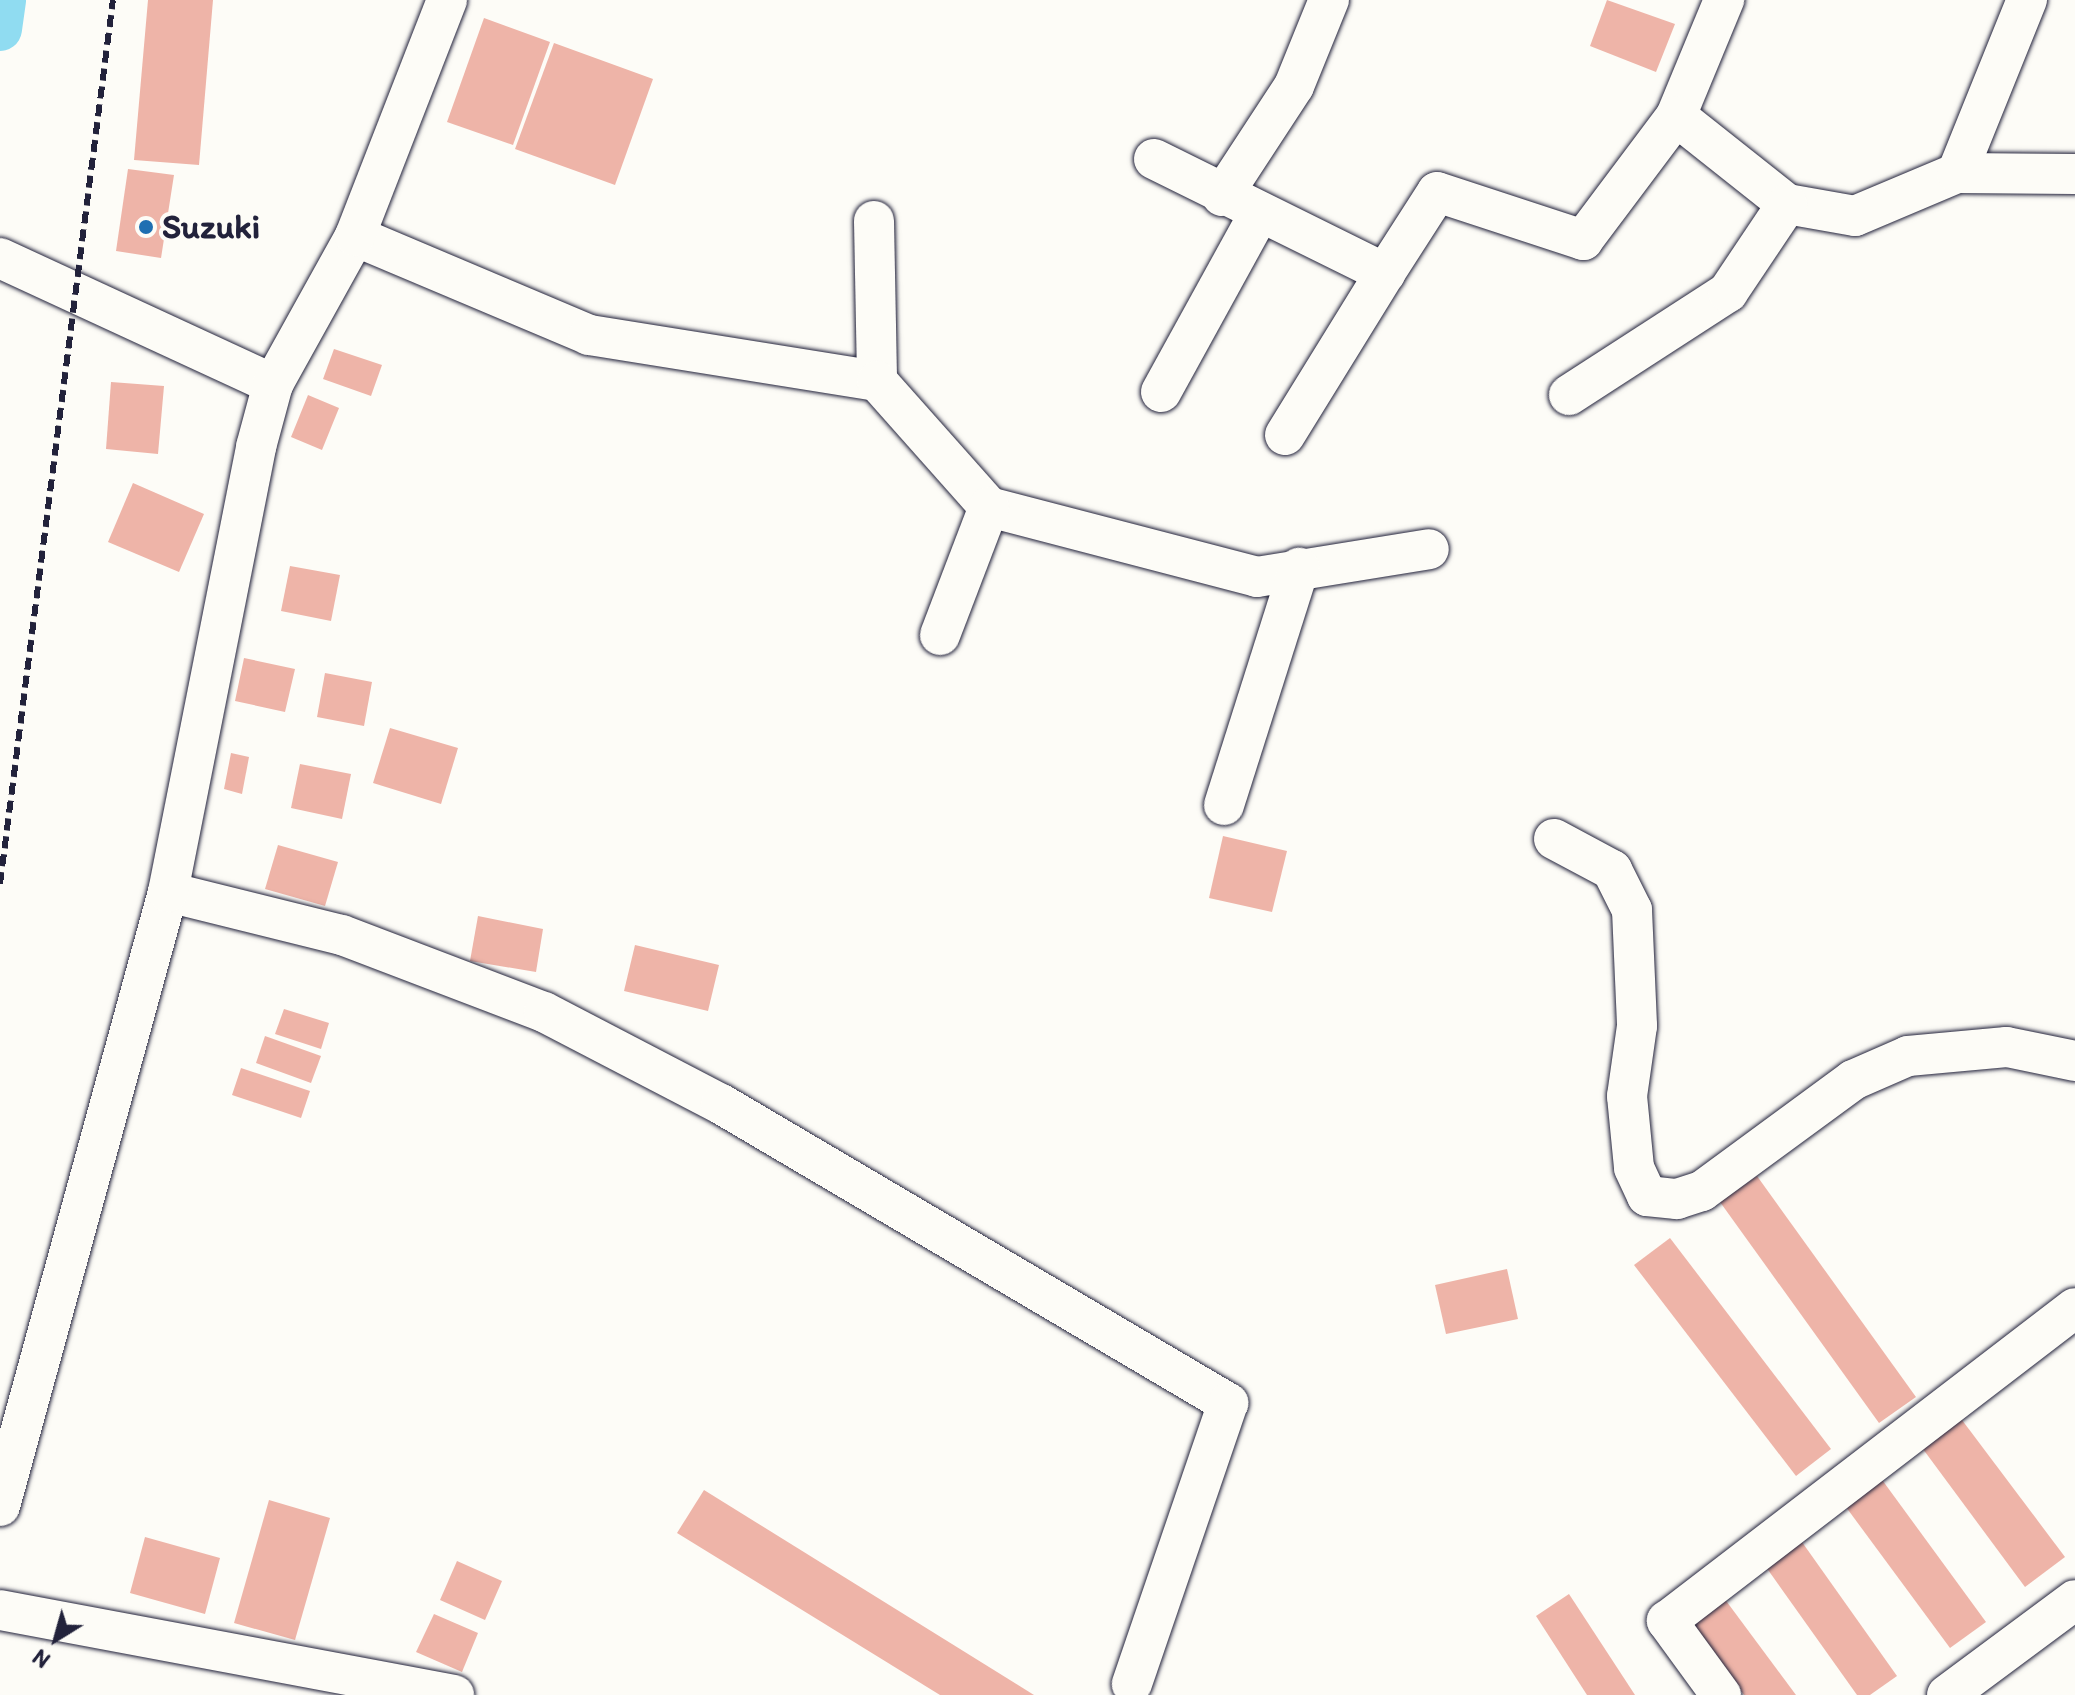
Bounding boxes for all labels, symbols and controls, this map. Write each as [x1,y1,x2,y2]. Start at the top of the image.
place label: Suzuki [162,207,260,247]
marker: Suzuki [137,218,155,236]
north arrow [16,1599,96,1679]
text: N [27,1643,55,1674]

